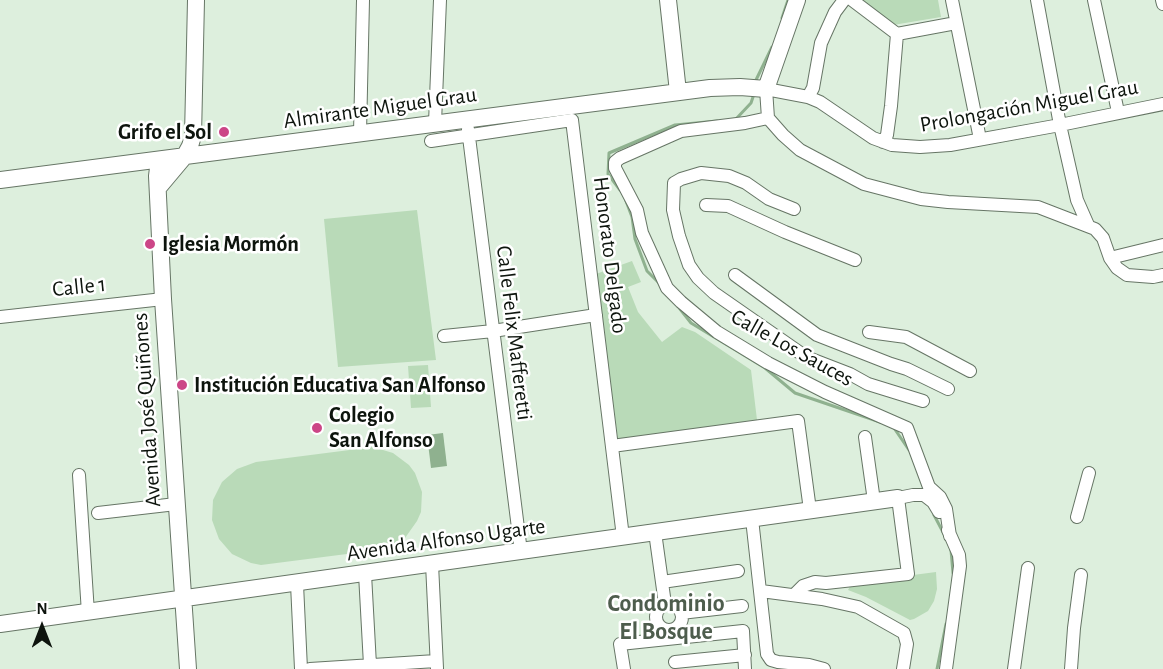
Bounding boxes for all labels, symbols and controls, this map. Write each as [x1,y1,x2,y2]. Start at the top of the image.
street label: Prolongación Miguel Grau [918,74,1140,138]
street label: Almirante Miguel Grau [282,81,478,135]
place label: Grifo el Sol [118,119,212,145]
marker: Grifo el Sol [217,125,231,139]
street label: Honorato Delgado [587,175,633,335]
place label: Iglesia Mormón [162,231,299,257]
marker: Iglesia Mormón [143,237,157,251]
street label: Calle Felix Mafferetti [490,244,538,422]
street label: Calle 1 [51,271,107,303]
street label: Calle Los Sauces [726,304,858,392]
street label: Avenida José Quiñones [127,312,167,508]
place label: Institución Educativa San Alfonso [194,372,486,398]
marker: Institución Educativa San Alfonso [175,378,189,392]
place label: Colegio San Alfonso [329,402,433,454]
marker: Colegio San Alfonso [310,421,324,435]
street label: Avenida Alfonso Ugarte [345,513,547,567]
district label: Condominio El Bosque [607,590,725,646]
north arrow [12,597,72,657]
text: N [36,601,48,617]

